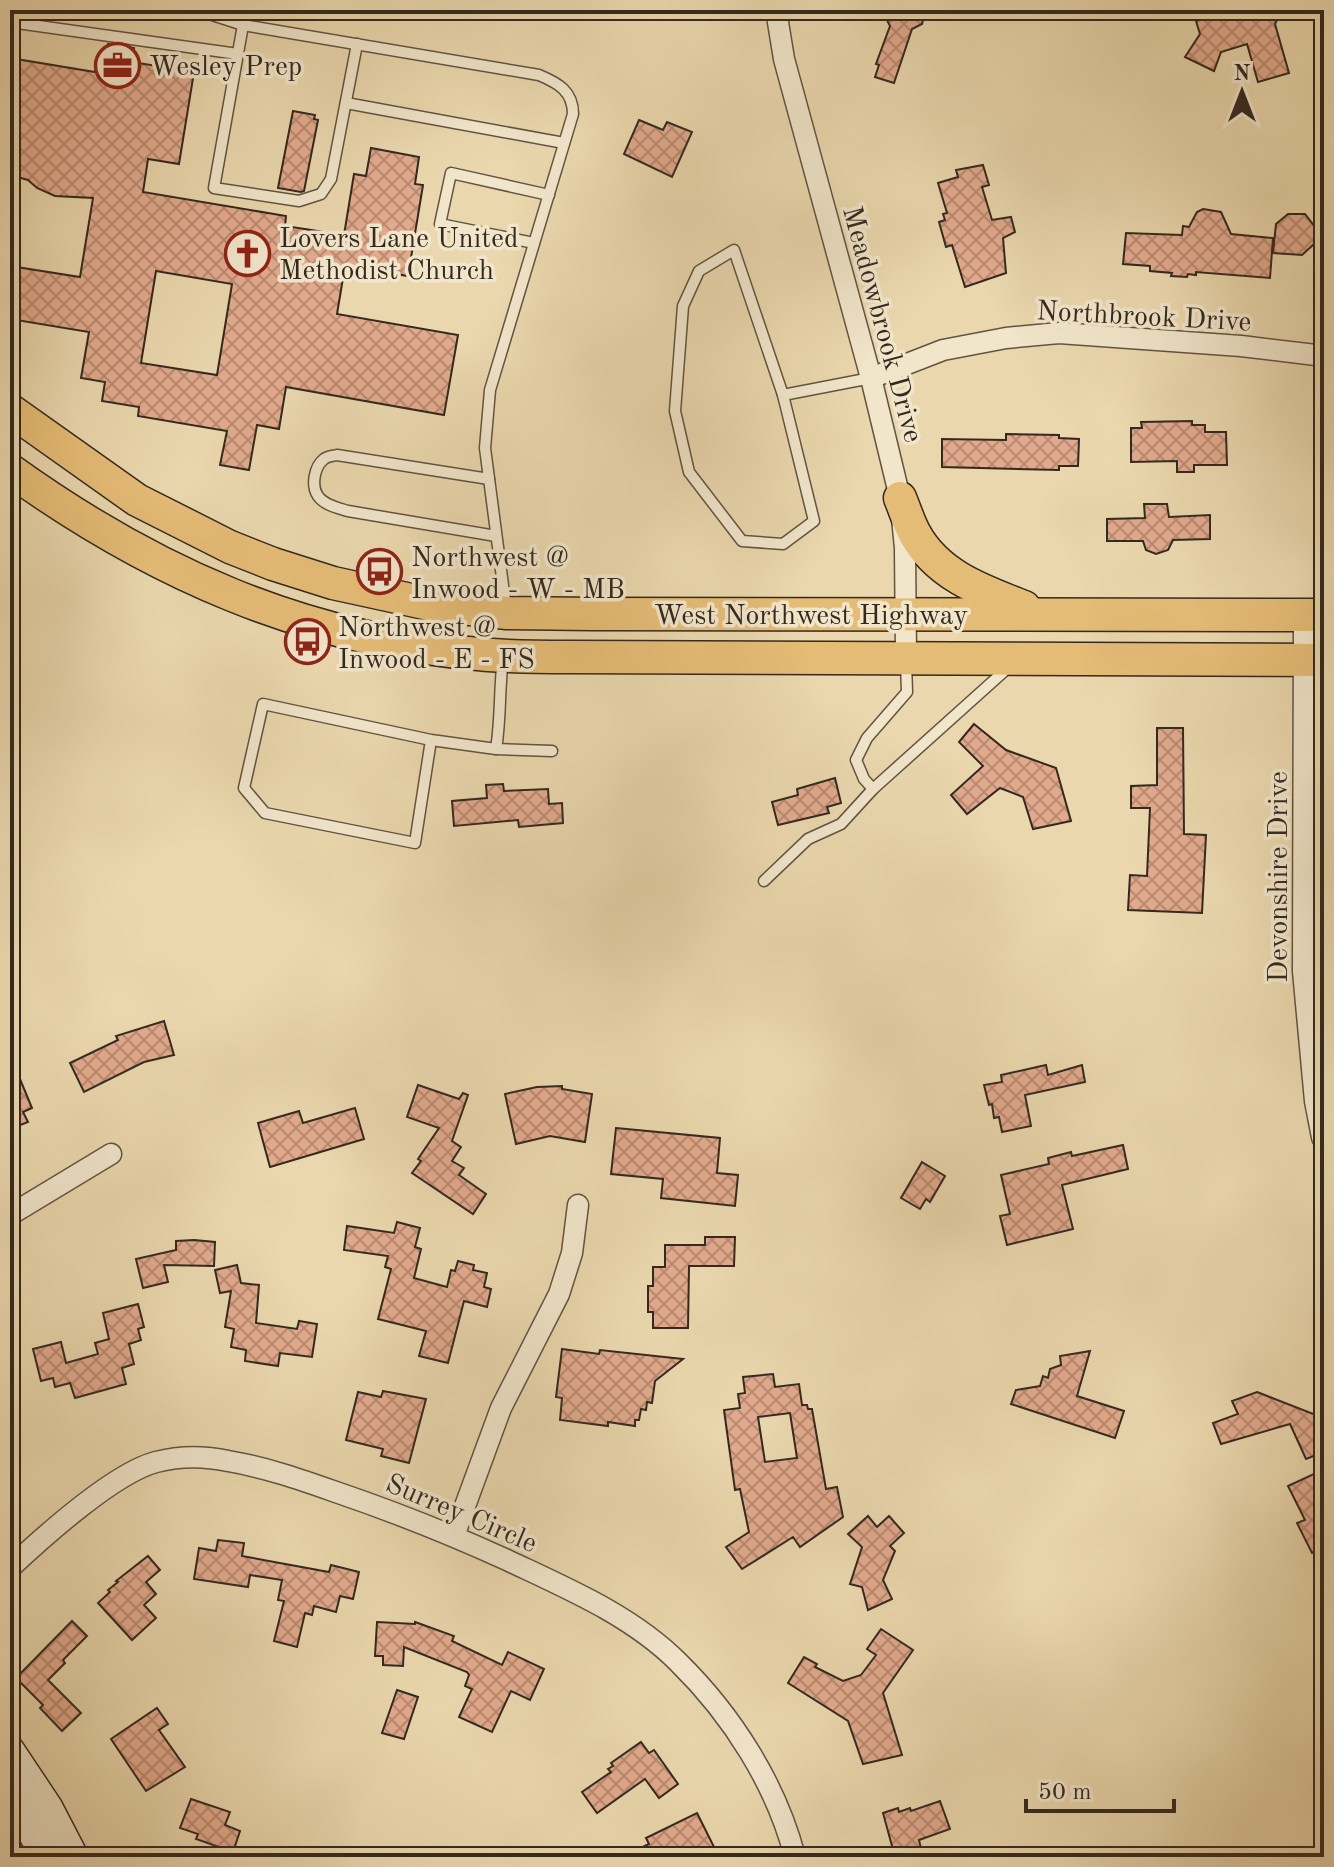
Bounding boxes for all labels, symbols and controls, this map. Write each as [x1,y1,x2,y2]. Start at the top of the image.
office icon: Wesley Prep [94,41,142,89]
north arrow [1202,52,1282,132]
place label: Wesley Prep [149,54,302,82]
text: N [1234,63,1251,85]
street label: Meadowbrook Drive [836,204,926,446]
place label: Lovers Lane United Methodist Church [279,226,519,286]
church icon: Lovers Lane United Methodist Church [224,229,272,277]
street label: Northbrook Drive [1036,298,1252,338]
place label: Northwest @ Inwood - W - MB [411,545,625,605]
bus stop icon: Northwest @ Inwood - W - MB [356,548,404,596]
street label: West Northwest Highway [654,603,968,631]
place label: Northwest @ Inwood - E - FS [338,615,535,675]
bus stop icon: Northwest @ Inwood - E - FS [283,618,331,666]
street label: Devonshire Drive [1266,771,1294,983]
street label: Surrey Circle [381,1470,541,1559]
scale bar [1026,1763,1174,1813]
text: 50 m [1038,1781,1092,1805]

